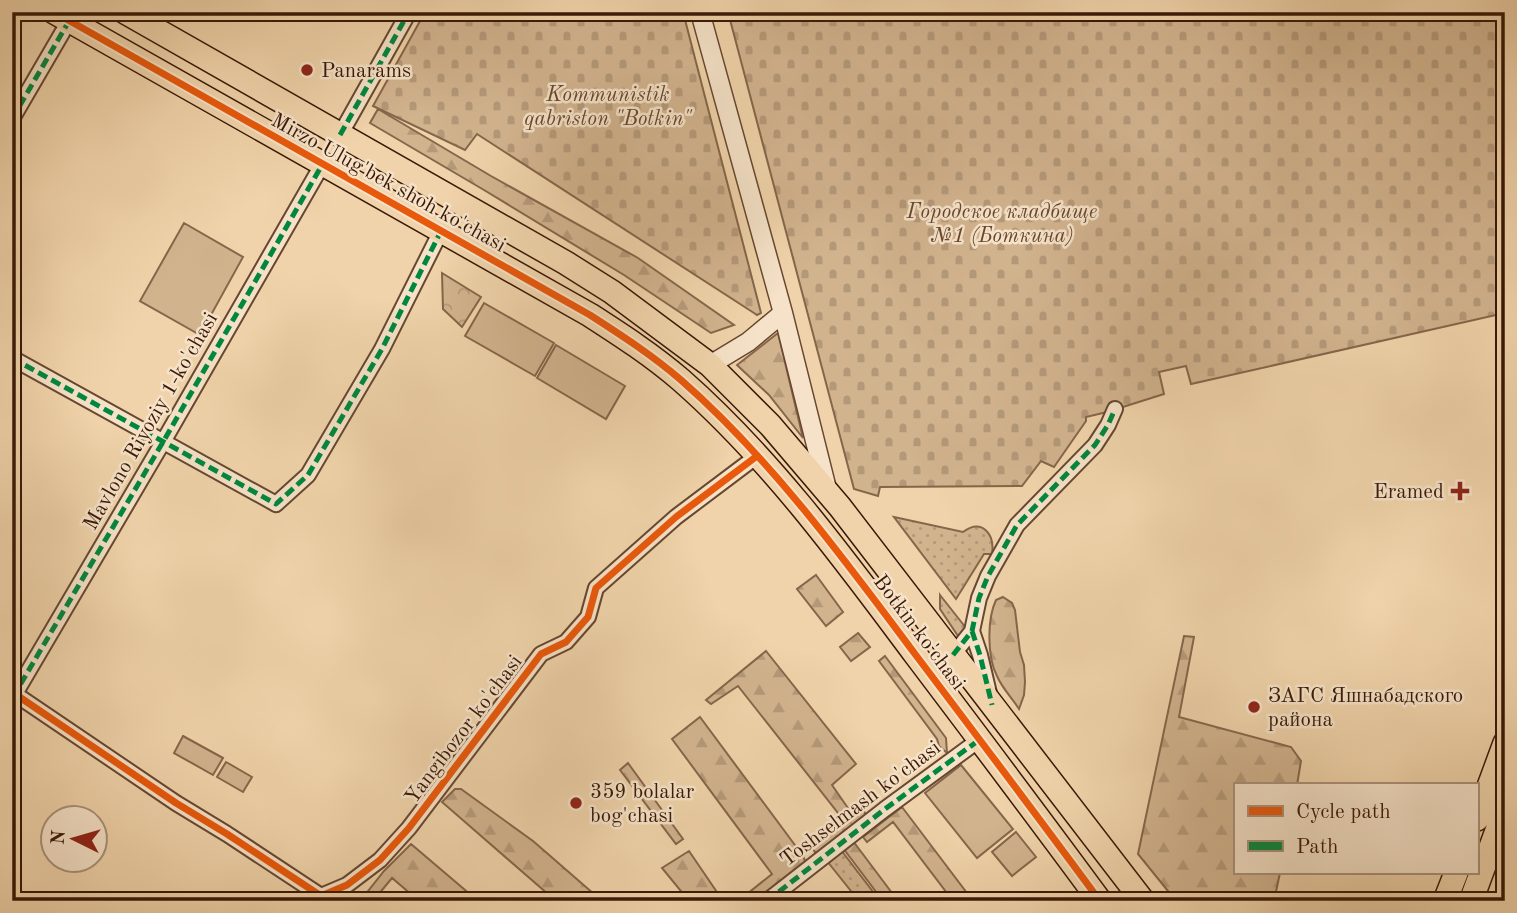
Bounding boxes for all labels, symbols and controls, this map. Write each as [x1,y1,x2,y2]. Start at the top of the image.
place label: Panarams [321,61,411,82]
marker: Panarams [299,62,315,78]
park label: Kommunistik qabriston "Botkin" [524,85,692,130]
street label: Mirzo Ulug'bek shoh ko'chasi [267,110,509,257]
park label: Городское кладбище №1 (Боткина) [906,202,1097,247]
street label: Mavlono Riyoziy 1-ko'chasi [80,309,222,534]
marker: Eramed [1450,481,1470,501]
place label: Eramed [1373,482,1444,503]
street label: Botkin ko'chasi [869,571,969,694]
street label: Yangibozor ko'chasi [402,652,527,808]
place label: ЗАГС Яшнабадского района [1268,686,1463,731]
marker: ЗАГС Яшнабадского района [1246,699,1262,715]
street label: Toshselmash ko'chasi [777,737,945,871]
place label: 359 bolalar bog'chasi [590,782,695,827]
legend [1234,783,1478,874]
marker: 359 bolalar bog'chasi [568,795,584,811]
text: Cycle path [1296,802,1391,823]
north arrow [38,804,108,874]
text: N [49,829,70,846]
text: Path [1296,837,1339,858]

